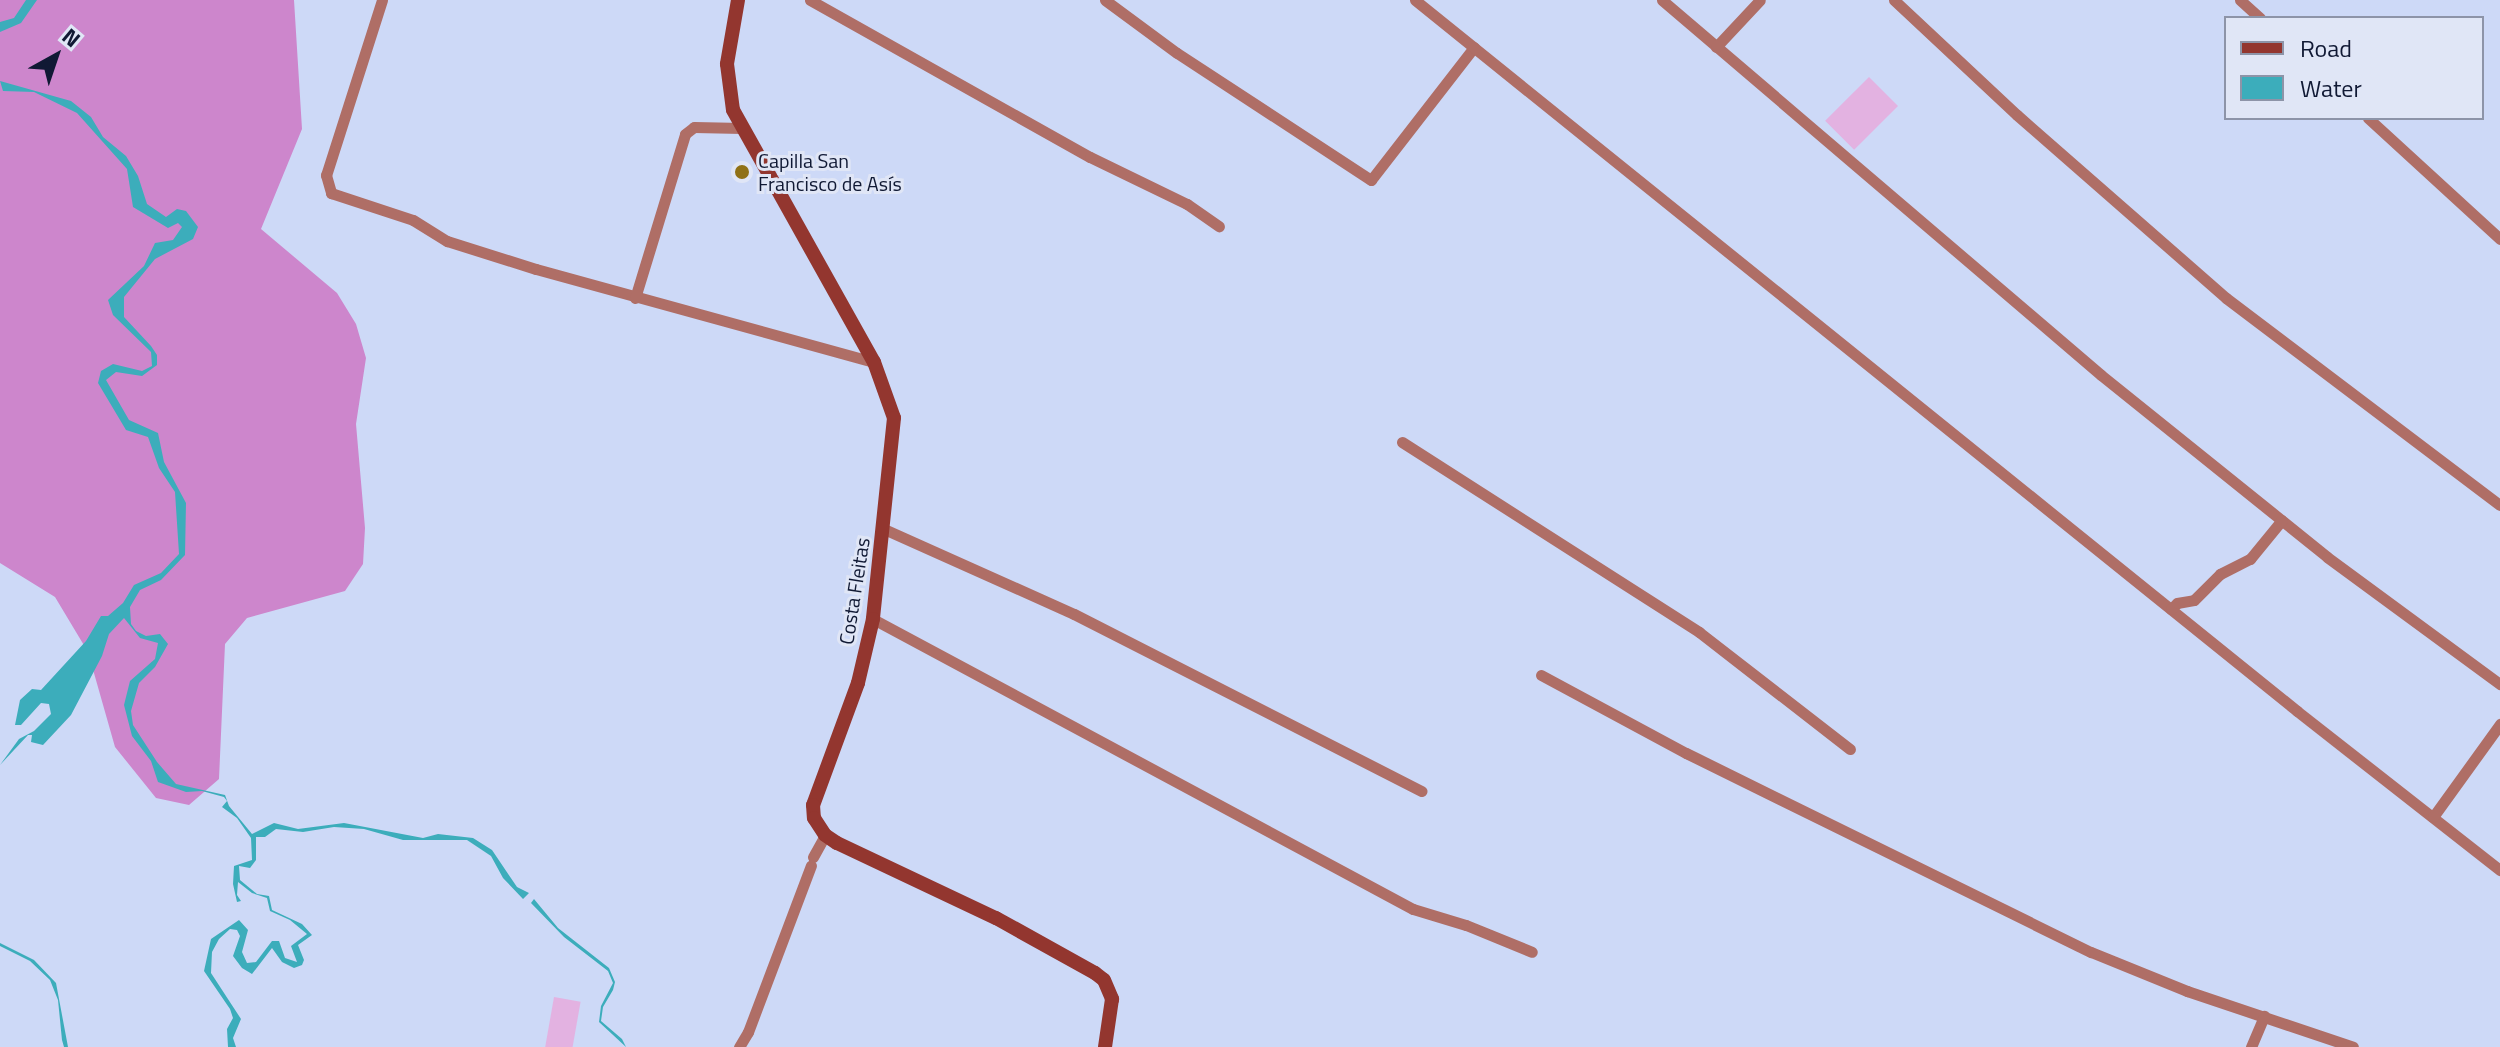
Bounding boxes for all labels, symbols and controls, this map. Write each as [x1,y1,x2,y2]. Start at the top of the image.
north arrow [16,16,96,96]
legend [2224,16,2484,120]
text: N [55,20,88,56]
text: Road [2300,30,2352,66]
text: Water [2300,70,2362,106]
place label: Capilla San Francisco de Asís [758,148,902,195]
marker: Capilla San Francisco de Asís [733,163,751,181]
street label: Costa Fleitas [834,536,874,646]

